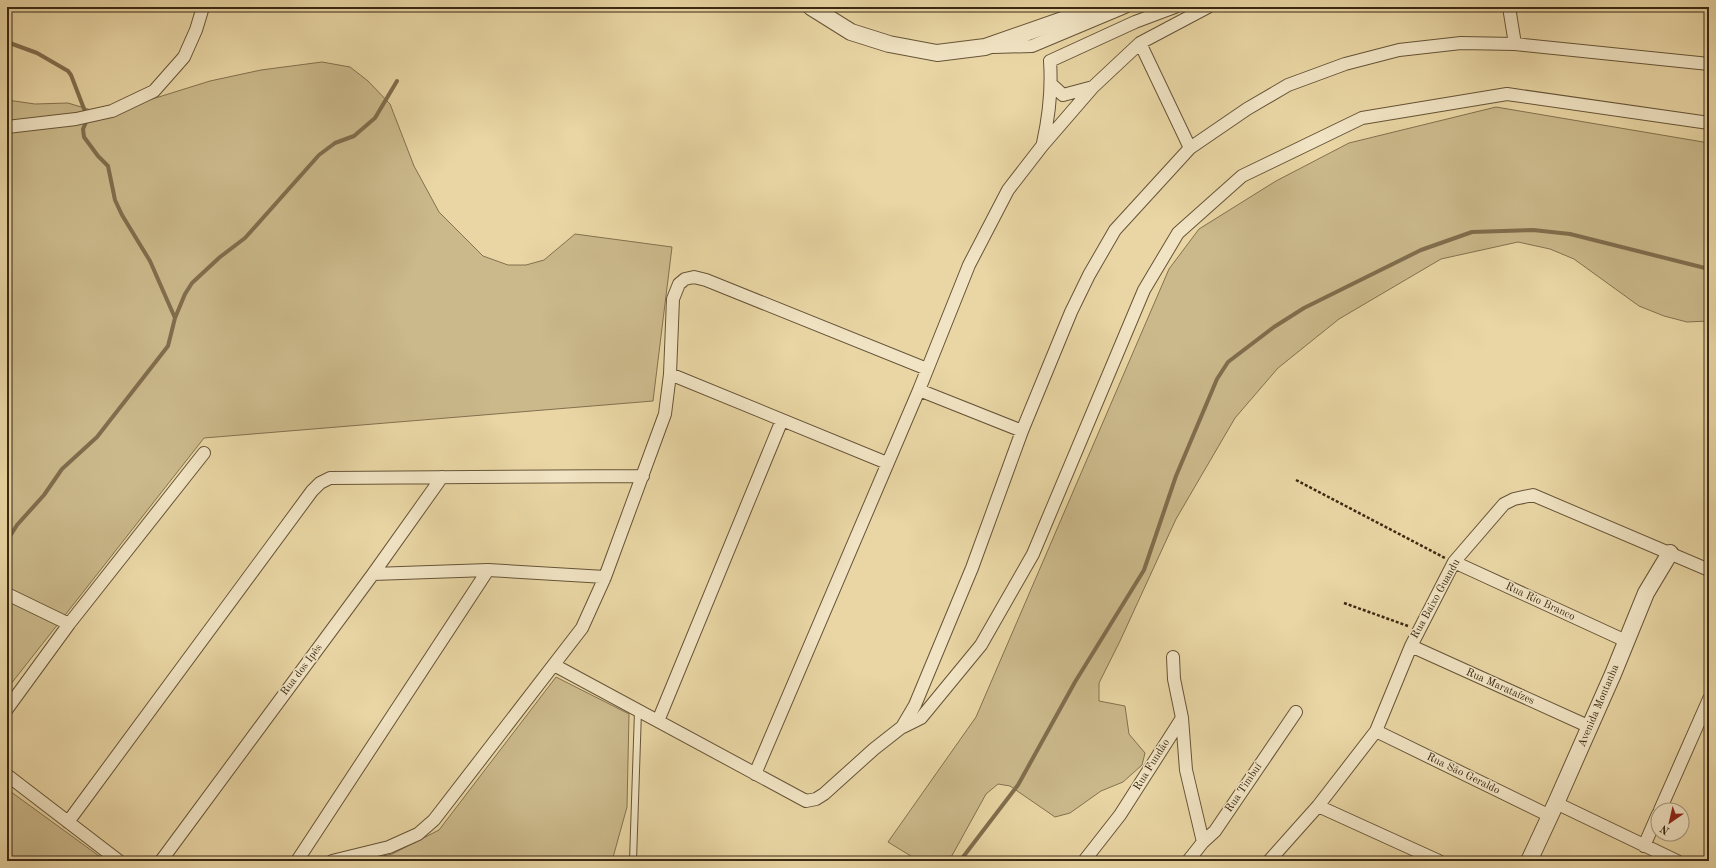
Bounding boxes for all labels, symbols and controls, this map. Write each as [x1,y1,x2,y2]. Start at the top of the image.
street label: Rua Baixo Guandu [1410,557,1462,641]
street label: Rua Rio Branco [1504,581,1576,623]
street label: Rua dos Ipês [279,642,325,698]
street label: Avenida Montanha [1577,663,1622,749]
street label: Rua Marataízes [1464,667,1536,707]
street label: Rua Fundão [1132,737,1172,793]
street label: Rua São Geraldo [1425,751,1501,797]
street label: Rua Timbuí [1224,761,1265,814]
north arrow [1650,802,1690,842]
text: N [1658,822,1672,836]

